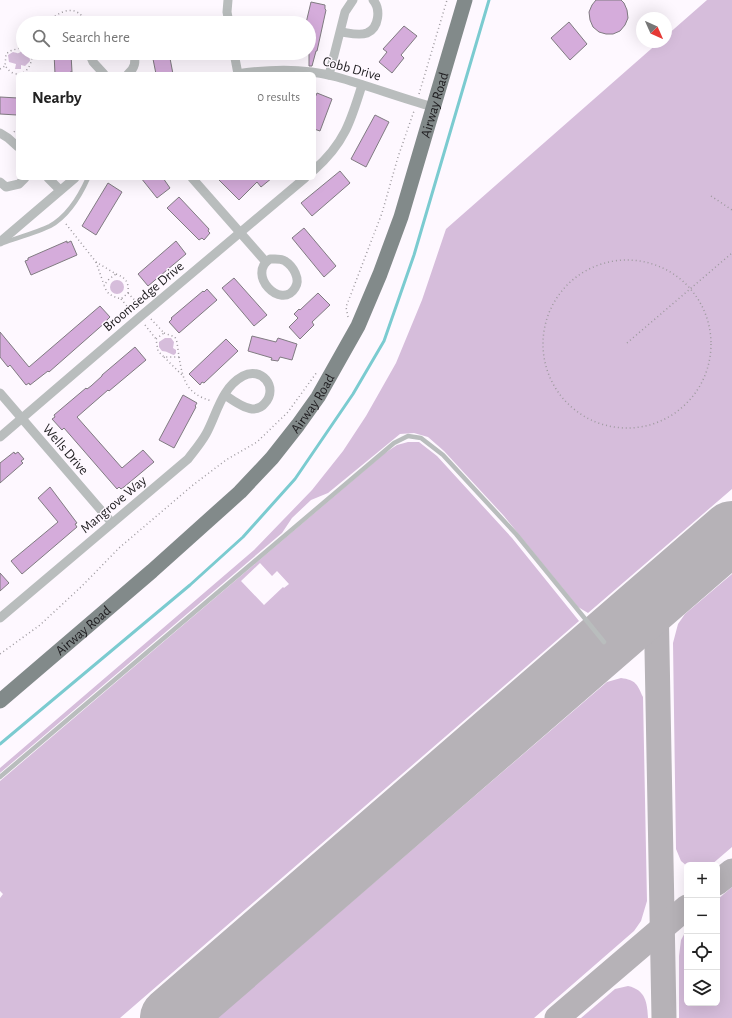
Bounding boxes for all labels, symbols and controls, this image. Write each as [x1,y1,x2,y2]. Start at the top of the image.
north arrow [636,12,672,48]
search box [16,16,316,60]
icon: search [30,27,52,49]
text: Search here [62,30,130,45]
street label: Cobb Drive [321,54,382,83]
street label: Airway Road [419,71,451,140]
text: Nearby [32,89,82,106]
text: 0 results [257,91,300,104]
street label: Broomsedge Drive [101,259,187,334]
street label: Airway Road [288,372,338,436]
street label: Wells Drive [40,422,91,478]
street label: Mangrove Way [78,473,149,536]
street label: Airway Road [53,604,114,658]
map controls [684,862,720,1006]
button: + [684,862,720,898]
button: − [684,898,720,934]
button: locate [684,934,720,970]
button: layers [684,970,720,1006]

